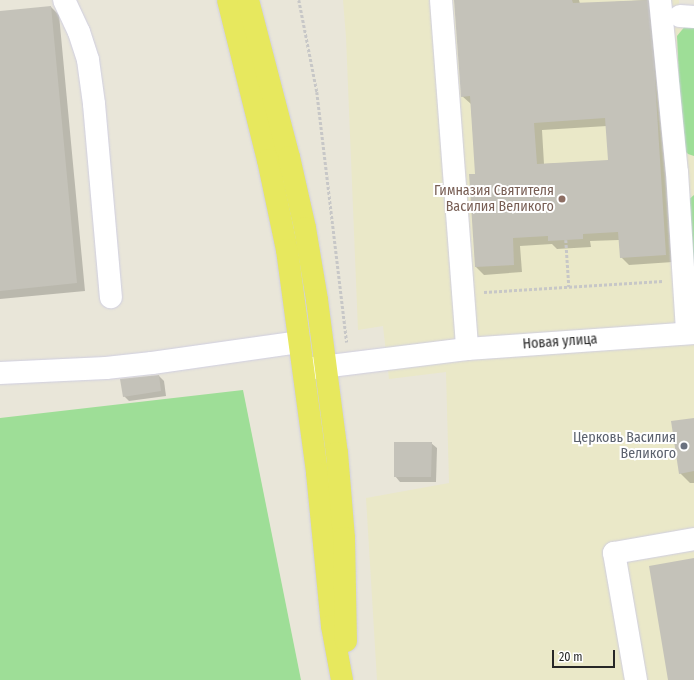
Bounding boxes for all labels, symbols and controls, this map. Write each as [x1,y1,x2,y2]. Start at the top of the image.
place label: Гимназия Святителя Василия Великого [434,183,554,216]
marker: Гимназия Святителя Василия Великого [557,194,567,204]
street label: Новая улица [522,331,598,353]
place label: Церковь Василия Великого [573,430,676,462]
marker: Церковь Василия Великого [679,441,689,451]
scale bar [554,642,617,668]
text: 20 m [559,650,583,664]

